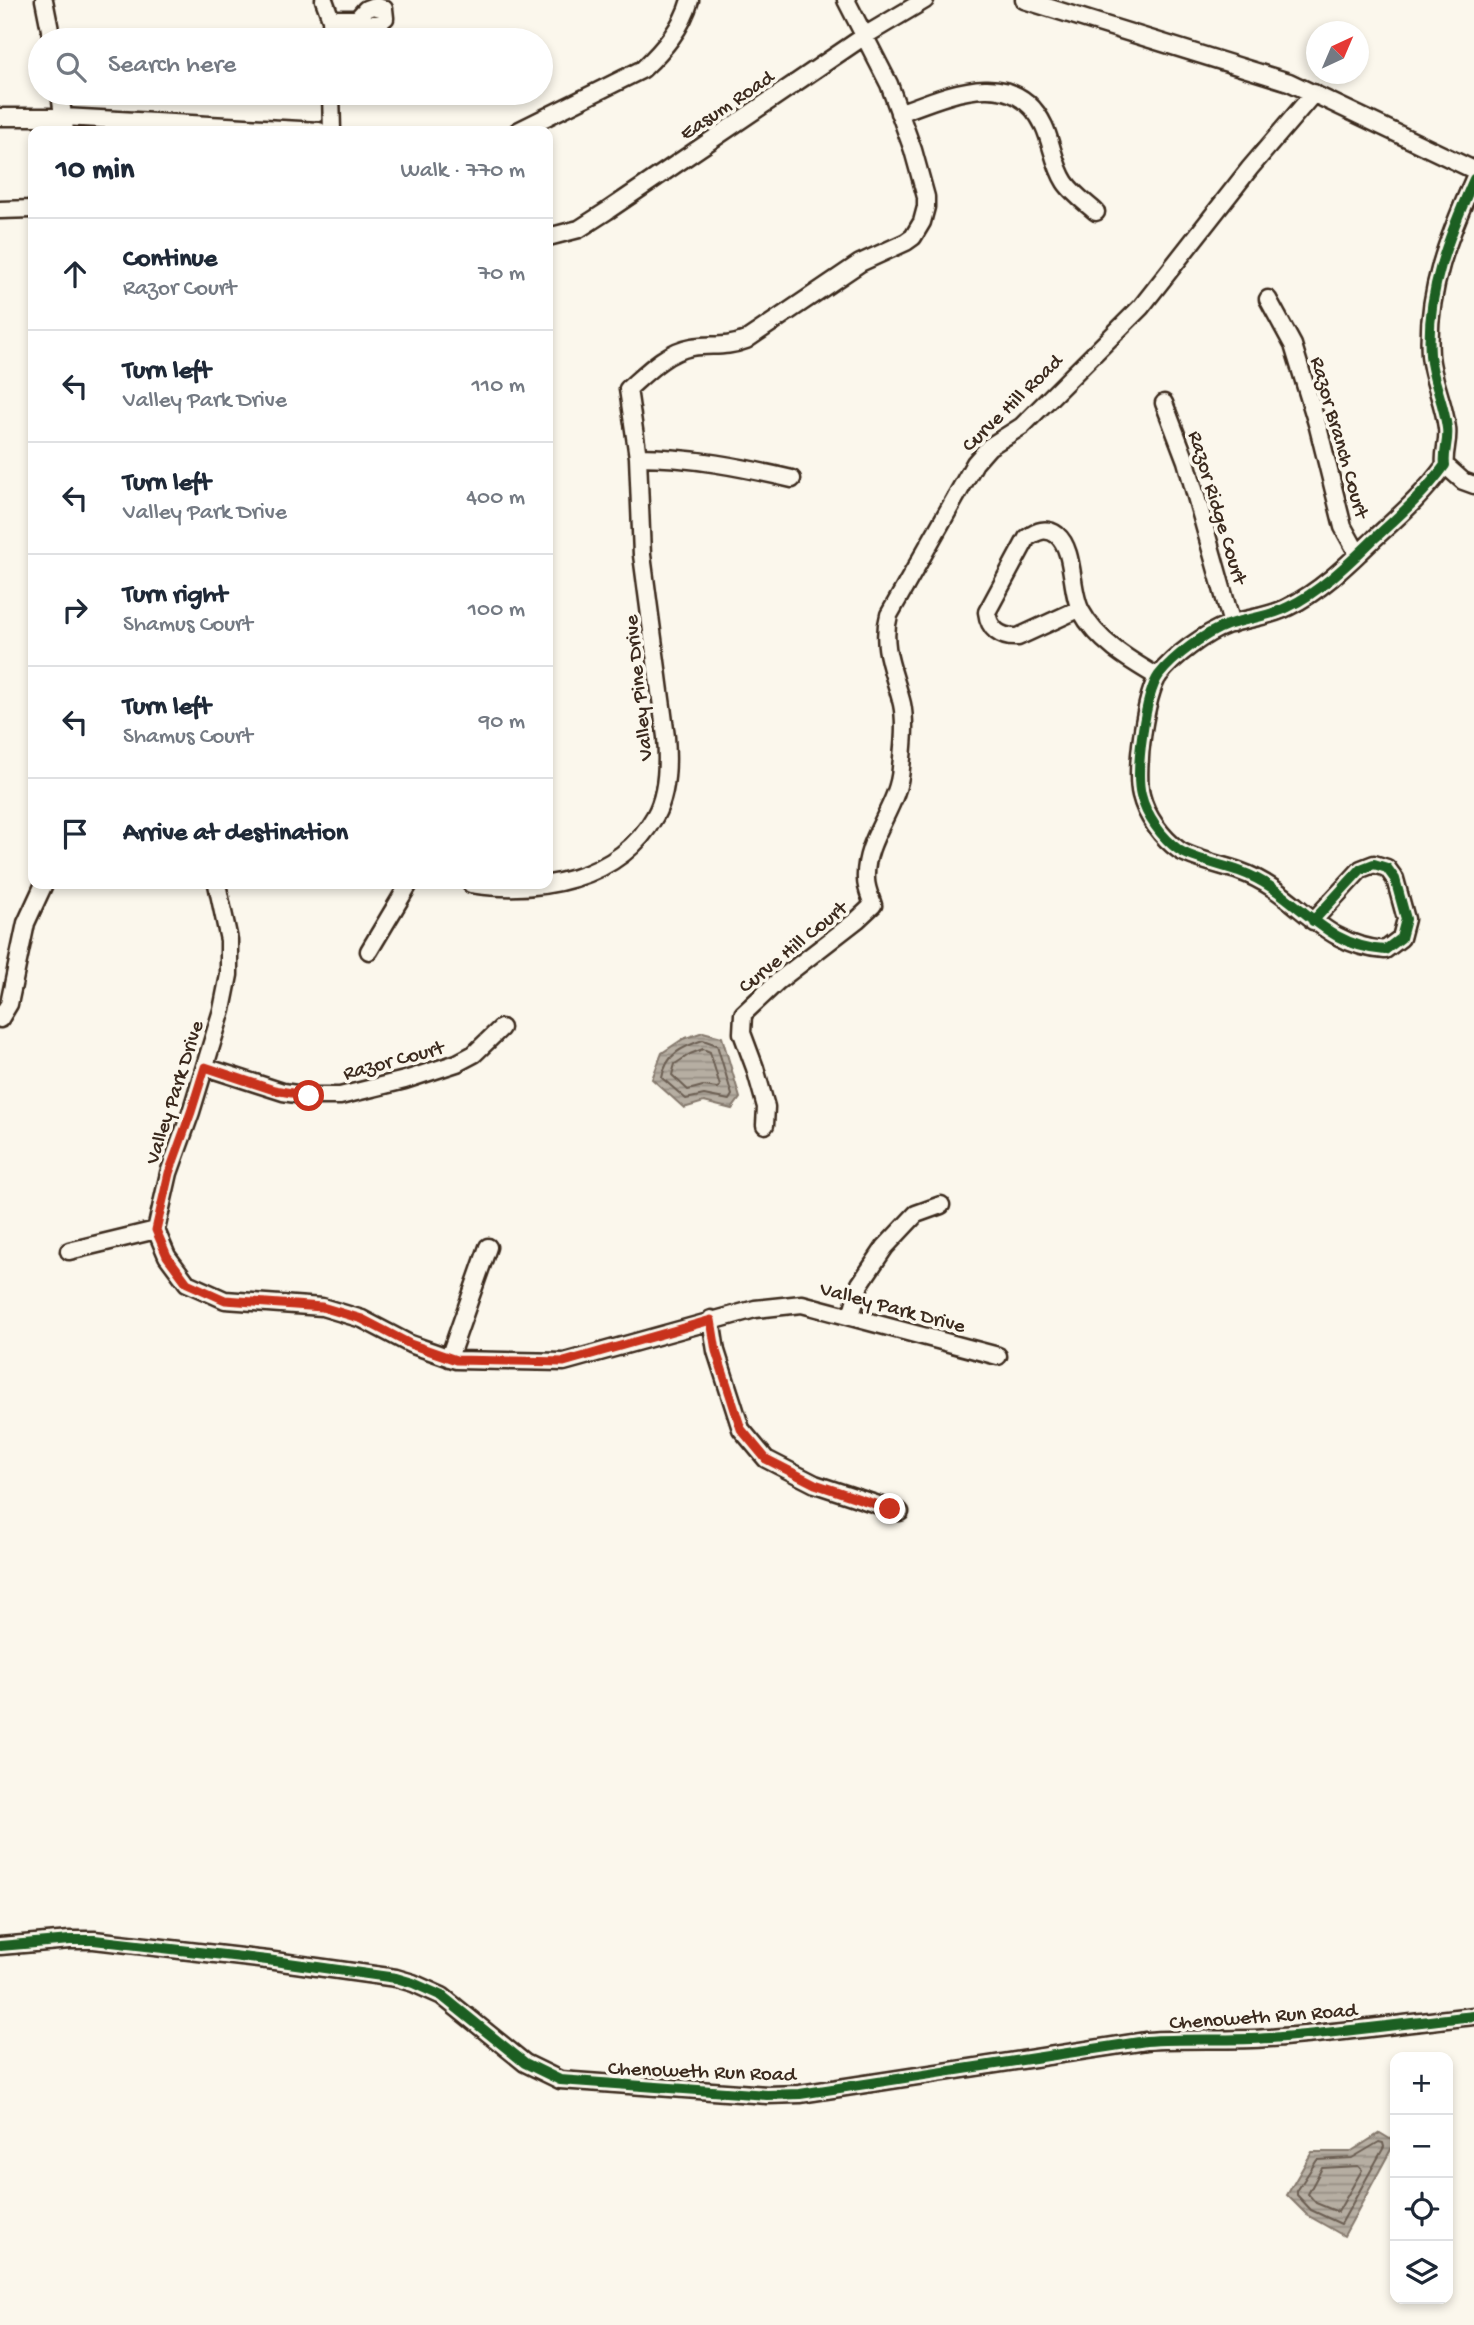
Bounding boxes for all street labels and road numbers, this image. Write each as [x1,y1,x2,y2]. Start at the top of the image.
street label: Easum Road [676,65,781,147]
street label: Curve Hill Road [958,349,1070,459]
street label: Razor Branch Court [1303,354,1373,524]
street label: Razor Ridge Court [1180,428,1252,590]
street label: Valley Pine Drive [620,612,661,763]
street label: Curve Hill Court [735,896,855,1000]
street label: Valley Park Drive [141,1017,212,1169]
street label: Razor Court [341,1036,449,1088]
street label: Valley Park Drive [816,1278,969,1341]
street label: Chenoweth Run Road [1169,1999,1360,2038]
street label: Chenoweth Run Road [607,2058,798,2089]

